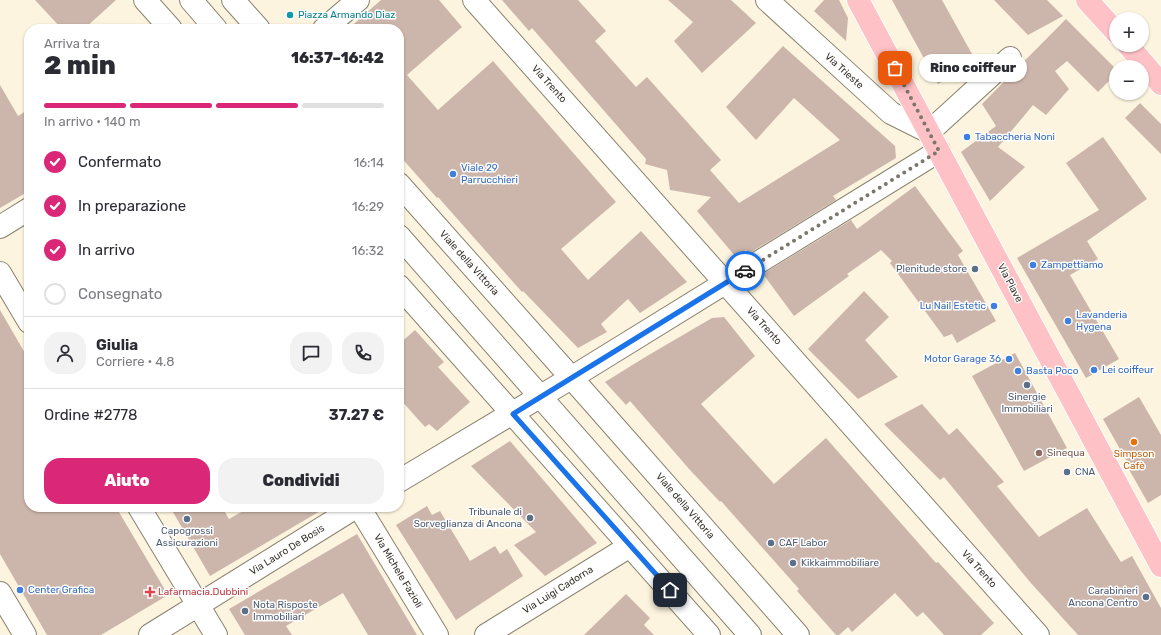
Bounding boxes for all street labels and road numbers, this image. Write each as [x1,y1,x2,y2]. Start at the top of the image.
street label: Via Trieste [822,50,866,92]
street label: Via Trento [529,63,569,106]
street label: Viale della Vittoria [437,228,501,298]
street label: Via Piave [995,262,1025,305]
street label: Via Trento [744,305,784,348]
street label: Viale della Vittoria [653,471,717,541]
street label: Via Lauro De Bosis [247,522,327,578]
street label: Via Michele Fazioli [371,532,425,610]
street label: Via Trento [959,548,999,591]
street label: Via Luigi Cadorna [521,563,595,617]

